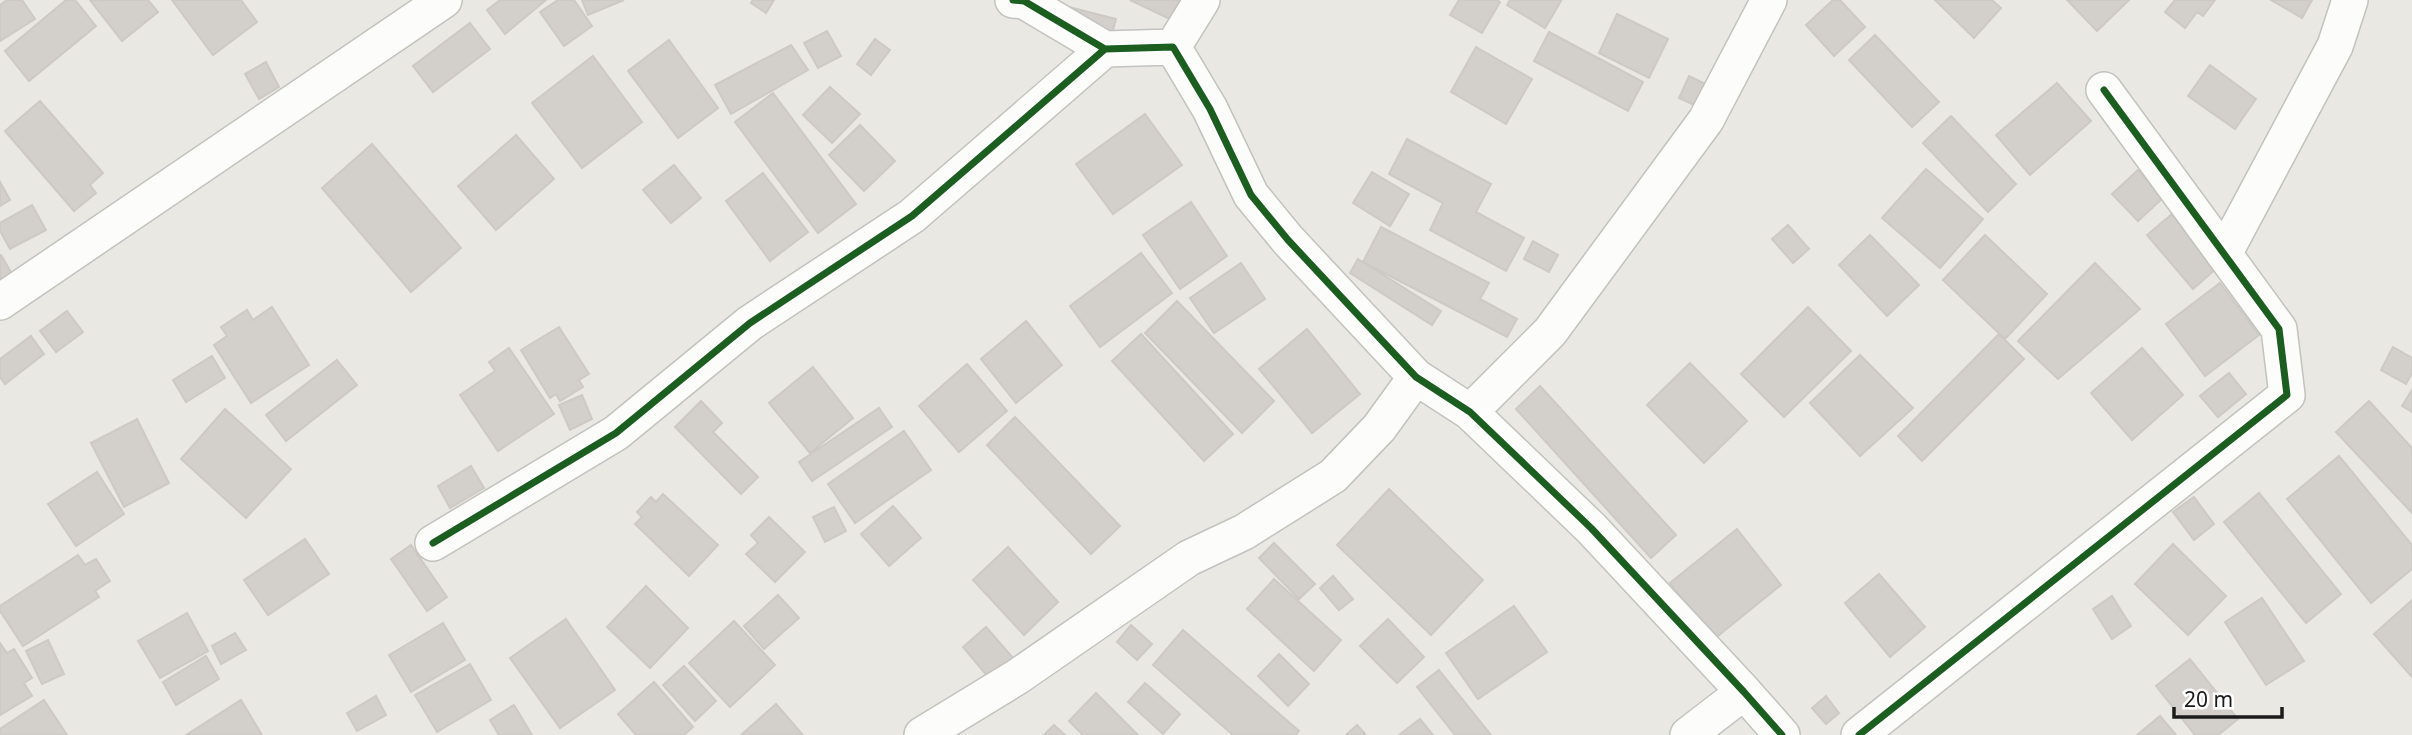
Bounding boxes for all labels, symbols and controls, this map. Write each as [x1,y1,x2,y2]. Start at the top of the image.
scale bar [2174,676,2282,720]
text: 20 m [2184,685,2233,713]

